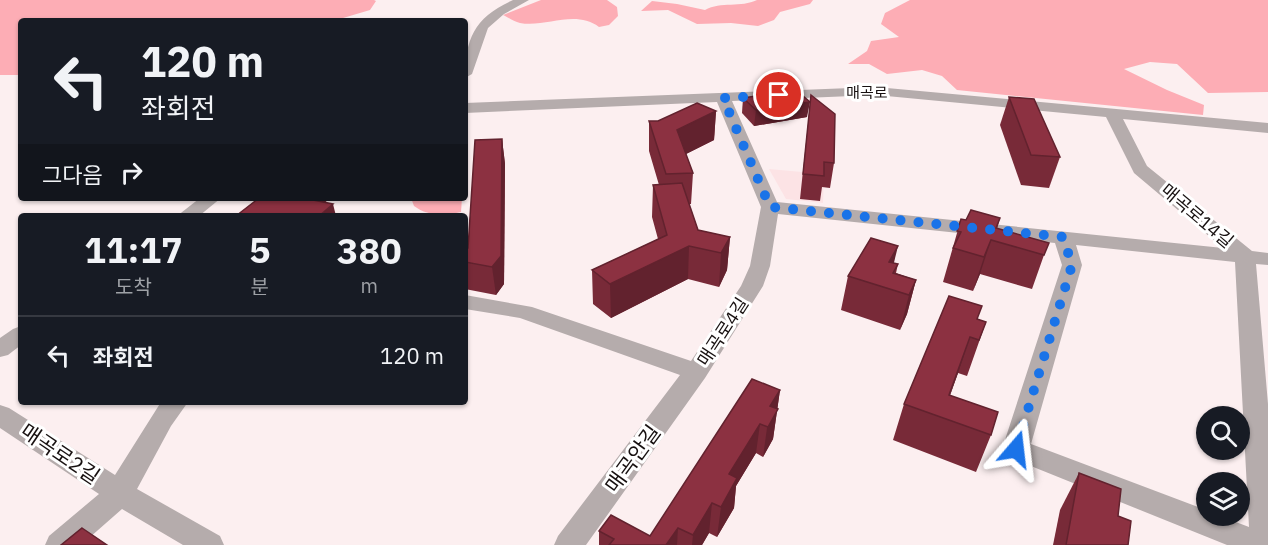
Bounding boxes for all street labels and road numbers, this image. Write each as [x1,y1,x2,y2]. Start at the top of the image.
street label: 매곡로 [846,83,888,102]
street label: 매곡로14길 [1156,179,1238,253]
street label: 매곡로4길 [692,293,753,370]
street label: 매곡로2길 [15,416,106,490]
street label: 매곡안길 [598,419,666,498]

